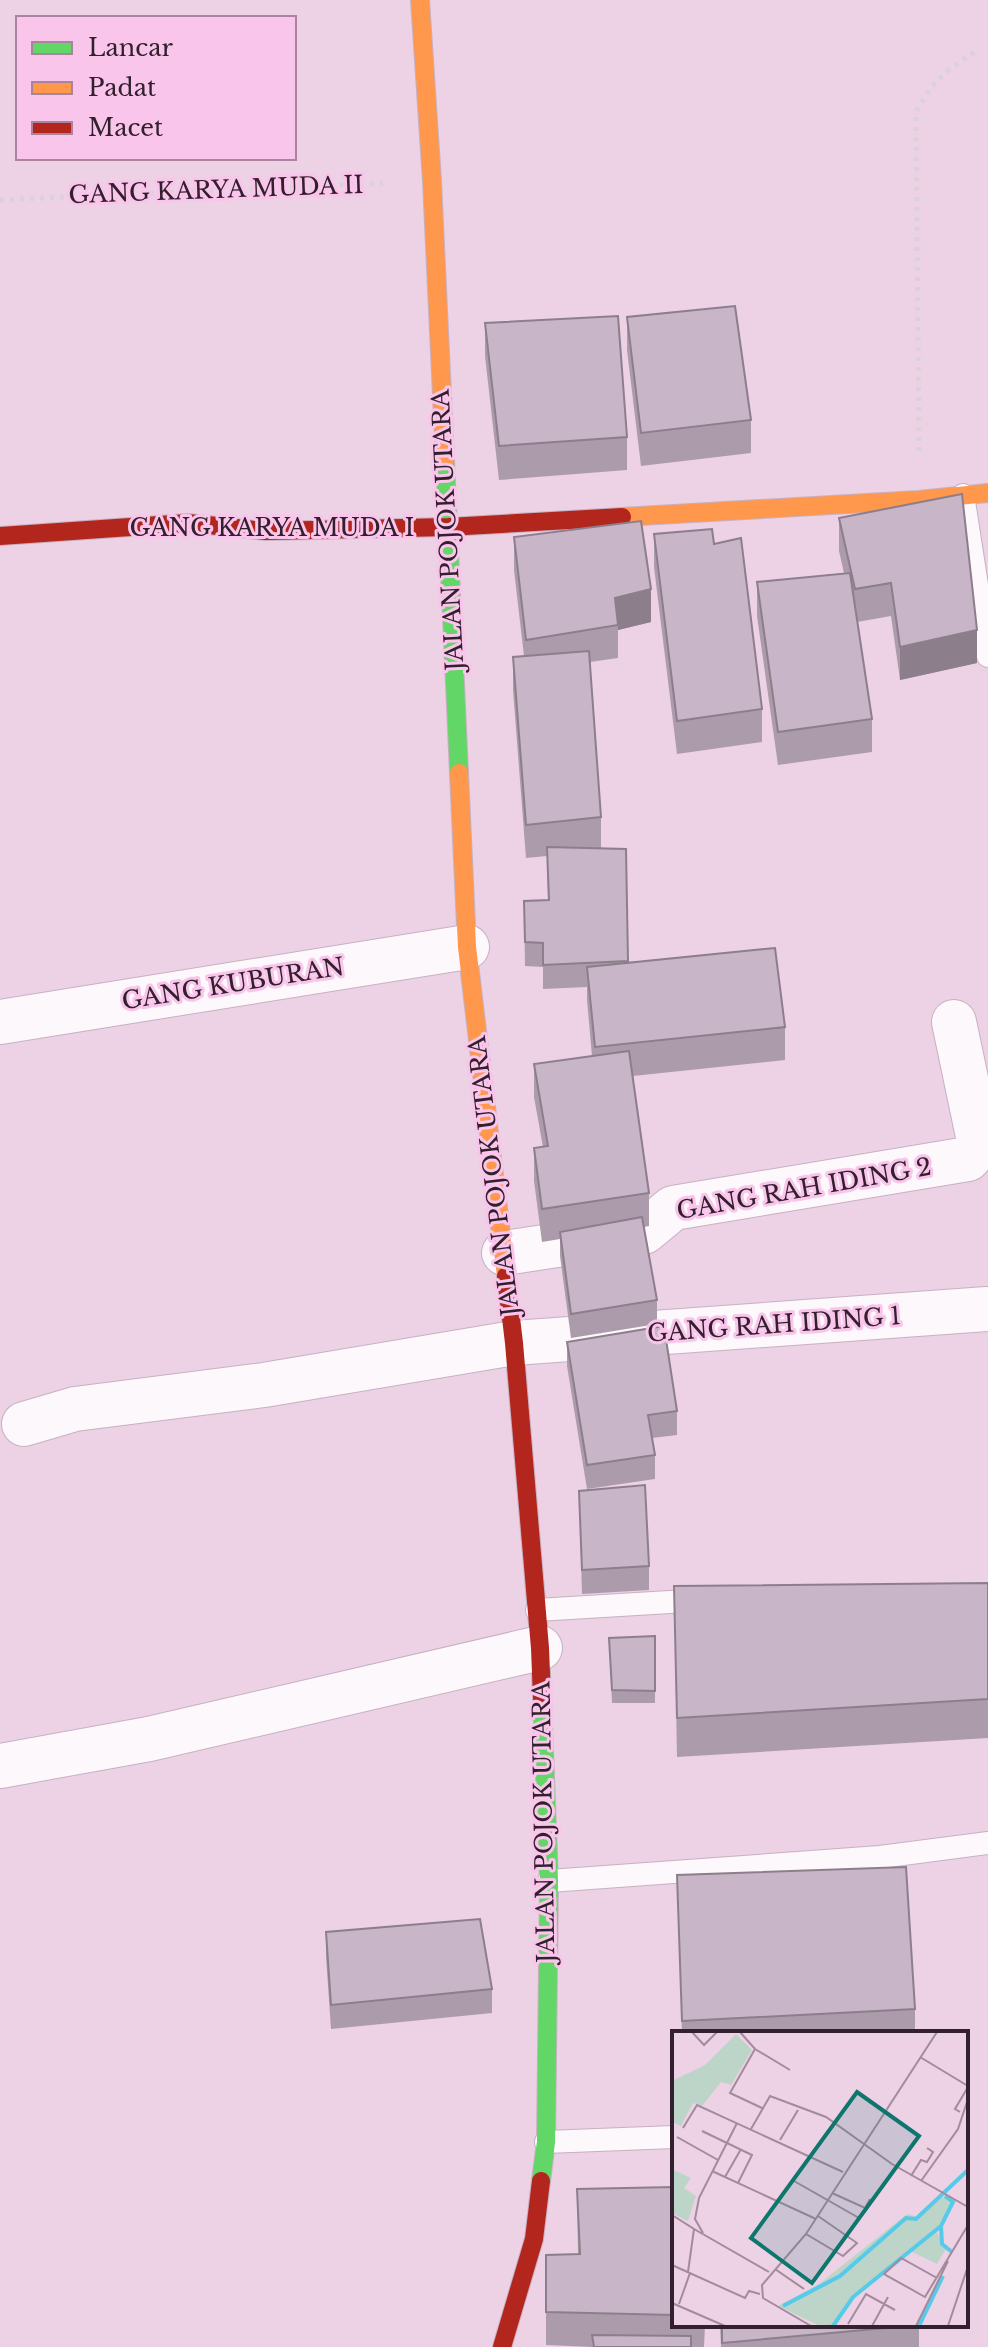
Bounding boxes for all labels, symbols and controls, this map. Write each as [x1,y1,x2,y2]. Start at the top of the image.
legend [16,16,296,160]
text: Lancar [88,33,173,62]
text: Padat [88,73,156,102]
text: Macet [88,113,163,142]
street label: GANG KARYA MUDA II [68,170,364,209]
street label: JALAN POJOK UTARA [426,388,470,675]
street label: GANG KARYA MUDA I [129,513,415,542]
street label: GANG KUBURAN [120,952,346,1015]
street label: JALAN POJOK UTARA [462,1034,525,1321]
street label: GANG RAH IDING 2 [674,1152,934,1225]
street label: GANG RAH IDING 1 [646,1301,902,1348]
street label: JALAN POJOK UTARA [527,1680,561,1966]
inset map [672,2031,968,2327]

